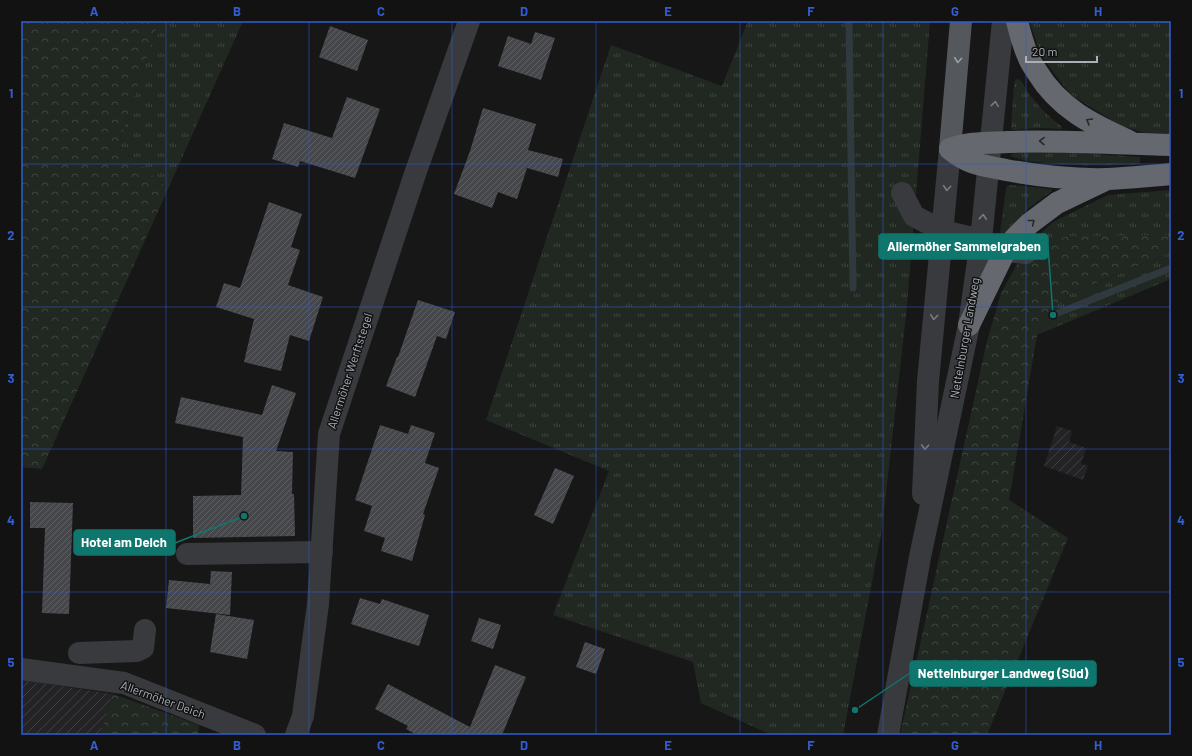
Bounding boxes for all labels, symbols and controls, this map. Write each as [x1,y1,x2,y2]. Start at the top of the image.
text: A [90,3,99,19]
text: B [233,3,241,19]
text: C [377,3,385,19]
text: D [520,3,528,19]
text: E [664,3,672,19]
text: F [807,3,815,19]
text: G [951,3,959,19]
text: H [1094,3,1102,19]
scale bar [1026,38,1097,64]
text: 20 m [1032,44,1058,58]
one-way arrow [953,57,962,63]
text: 1 [9,85,13,101]
text: 1 [1179,85,1183,101]
one-way arrow [990,101,999,107]
one-way arrow [1086,119,1093,126]
one-way arrow [1039,137,1045,146]
one-way arrow [942,185,951,191]
one-way arrow [978,214,987,221]
one-way arrow [1028,219,1035,226]
text: 2 [7,227,15,243]
text: 2 [1177,227,1185,243]
callout: Allermöher Sammelgraben [879,234,1048,259]
text: Allermöher Sammelgraben [887,238,1041,254]
street label: Nettelnburger Landweg [946,276,982,399]
street label: Allermöher Werftstegel [324,311,374,430]
one-way arrow [930,314,939,320]
text: 3 [7,370,15,386]
text: 3 [1177,370,1185,386]
one-way arrow [921,444,930,450]
text: 4 [7,512,15,528]
text: 4 [1177,512,1185,528]
callout: Hotel am Deich [74,530,175,555]
text: Hotel am Deich [81,534,167,550]
text: 5 [7,654,15,670]
text: 5 [1177,654,1185,670]
callout: Nettelnburger Landweg (Süd) [910,661,1096,686]
text: Nettelnburger Landweg (Süd) [918,665,1089,681]
street label: Allermöher Deich [119,677,208,721]
text: A [90,737,99,753]
text: B [233,737,241,753]
text: C [377,737,385,753]
text: D [520,737,528,753]
text: E [664,737,672,753]
text: F [807,737,815,753]
text: G [951,737,959,753]
text: H [1094,737,1102,753]

